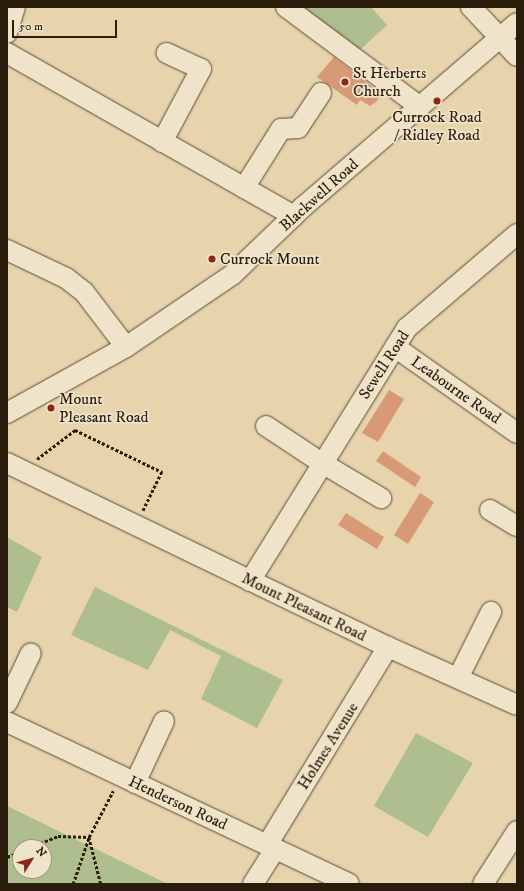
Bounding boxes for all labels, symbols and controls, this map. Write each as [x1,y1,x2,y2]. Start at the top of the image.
scale bar [14,12,119,38]
text: 50 m [19,19,43,34]
place label: St Herberts Church [353,63,426,101]
marker: St Herberts Church [340,77,350,87]
marker: Currock Road / Ridley Road [432,96,442,106]
place label: Currock Road / Ridley Road [392,107,482,145]
street label: Blackwell Road [276,155,362,235]
place label: Currock Mount [220,249,320,269]
marker: Currock Mount [207,254,217,264]
street label: Sewell Road [355,327,413,403]
street label: Leabourne Road [407,352,505,428]
place label: Mount Pleasant Road [59,389,148,427]
marker: Mount Pleasant Road [46,403,56,413]
street label: Mount Pleasant Road [239,569,369,645]
street label: Holmes Avenue [294,699,362,793]
street label: Henderson Road [126,772,230,834]
north arrow [12,839,52,879]
text: N [32,845,49,860]

